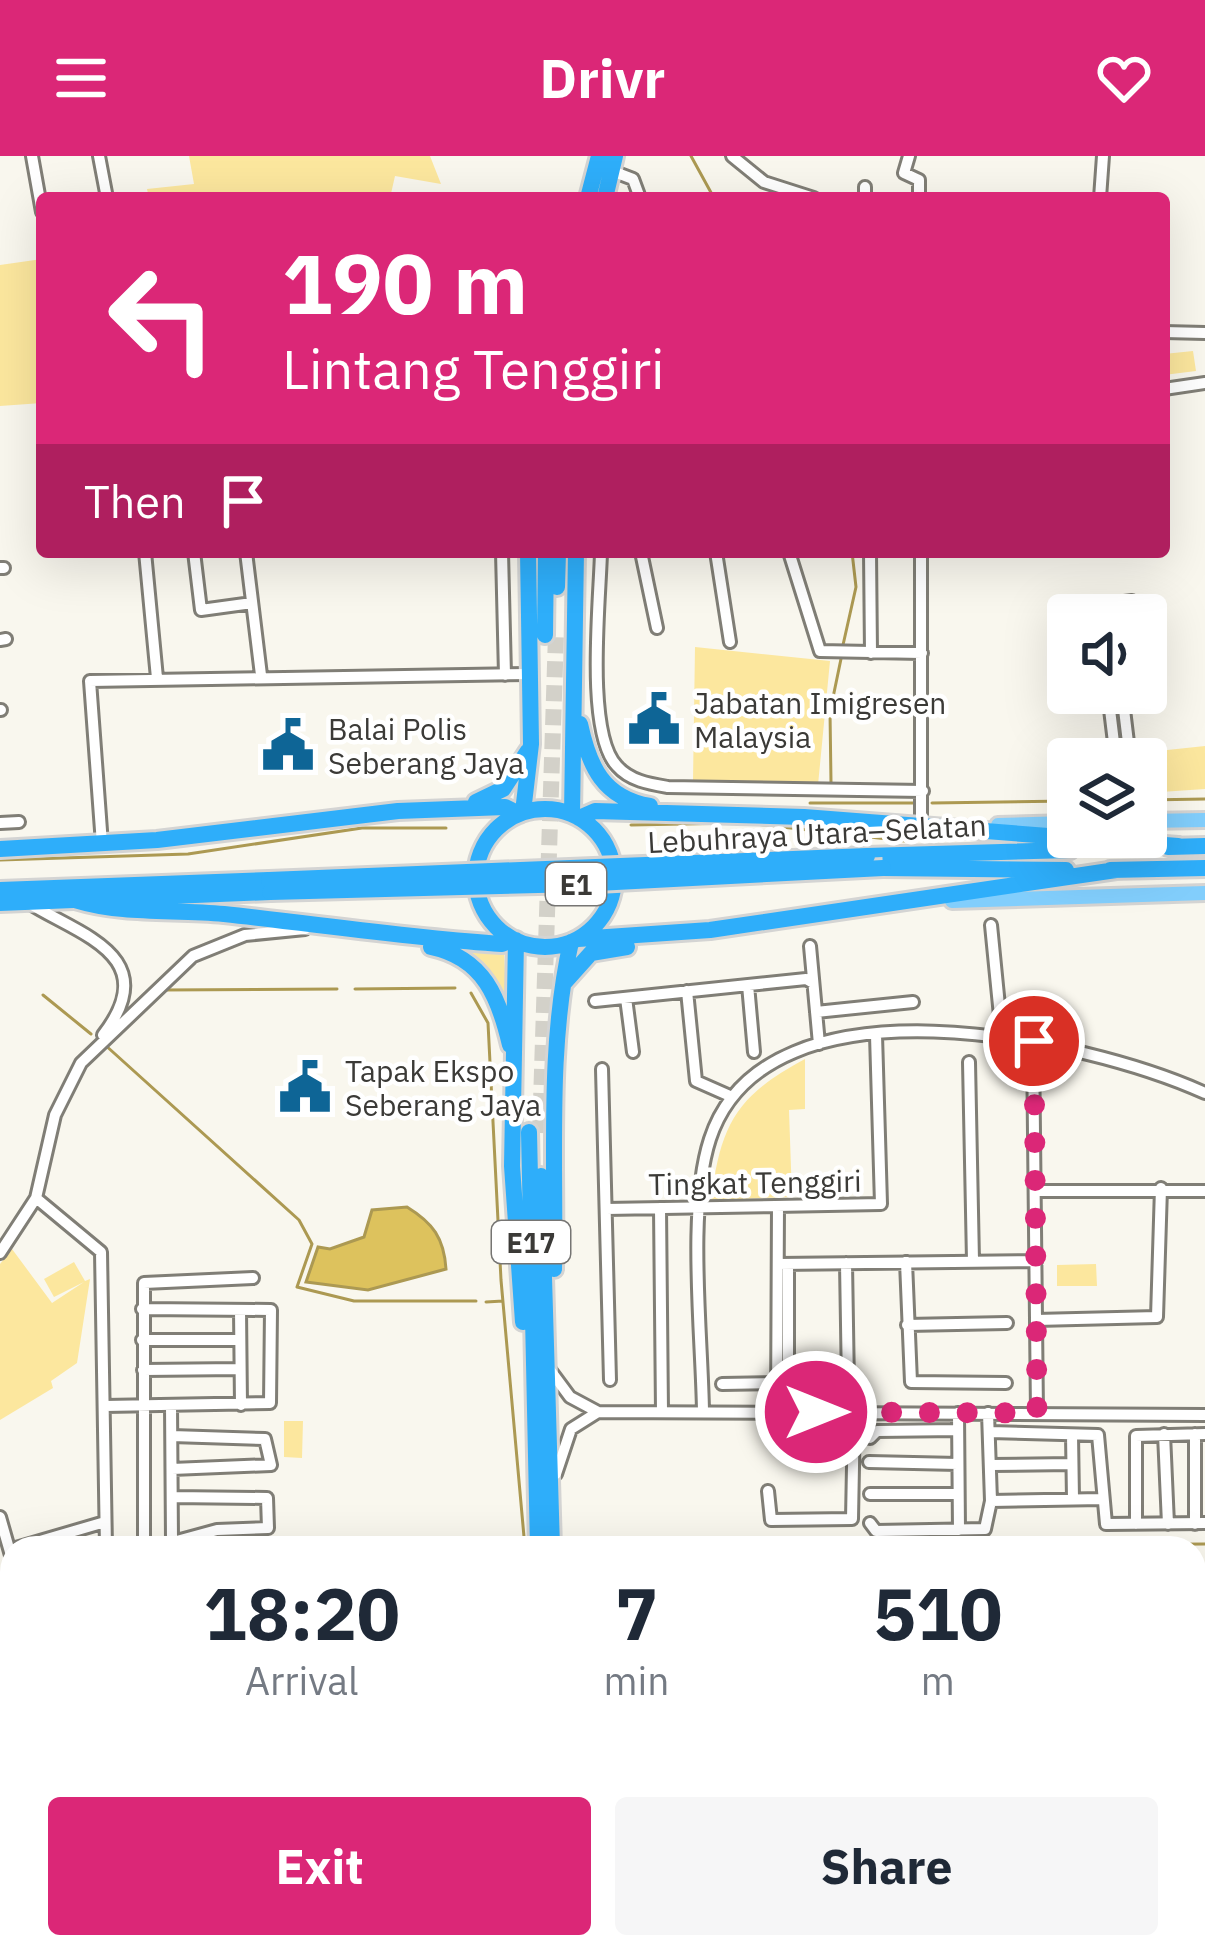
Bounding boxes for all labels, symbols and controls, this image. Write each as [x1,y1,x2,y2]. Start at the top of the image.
text: Drivr [540,43,665,113]
icon: menu [48,45,114,111]
icon: heart [1091,45,1157,111]
text: 190 m [282,228,528,337]
icon: left [84,240,240,396]
text: Lintang Tenggiri [282,334,665,404]
icon: arrive [210,468,276,534]
text: Then [84,472,186,530]
map controls [1047,594,1167,858]
button: sound [1047,594,1167,714]
place label: Jabatan Imigresen Malaysia [694,683,946,756]
public building icon: Jabatan Imigresen Malaysia [625,690,683,748]
place label: Balai Polis Seberang Jaya [328,709,524,782]
public building icon: Balai Polis Seberang Jaya [259,716,317,774]
button: layers [1047,738,1167,858]
street label: Lebuhraya Utara–Selatan [646,805,988,861]
road number: E1 [546,863,606,905]
pin [983,990,1085,1092]
icon: arrive [1001,1008,1067,1074]
place label: Tapak Ekspo Seberang Jaya [345,1051,541,1124]
public building icon: Tapak Ekspo Seberang Jaya [276,1058,334,1116]
street label: Tingkat Tenggiri [648,1161,862,1203]
road number: E17 [492,1221,570,1263]
position arrow [753,1349,879,1475]
text: 18:20 [203,1566,400,1660]
text: 7 [615,1566,658,1660]
text: 510 [873,1566,1003,1660]
text: Arrival [245,1655,359,1706]
text: min [604,1655,669,1706]
text: m [921,1655,955,1706]
button: Exit [48,1797,591,1935]
button: Share [615,1797,1158,1935]

